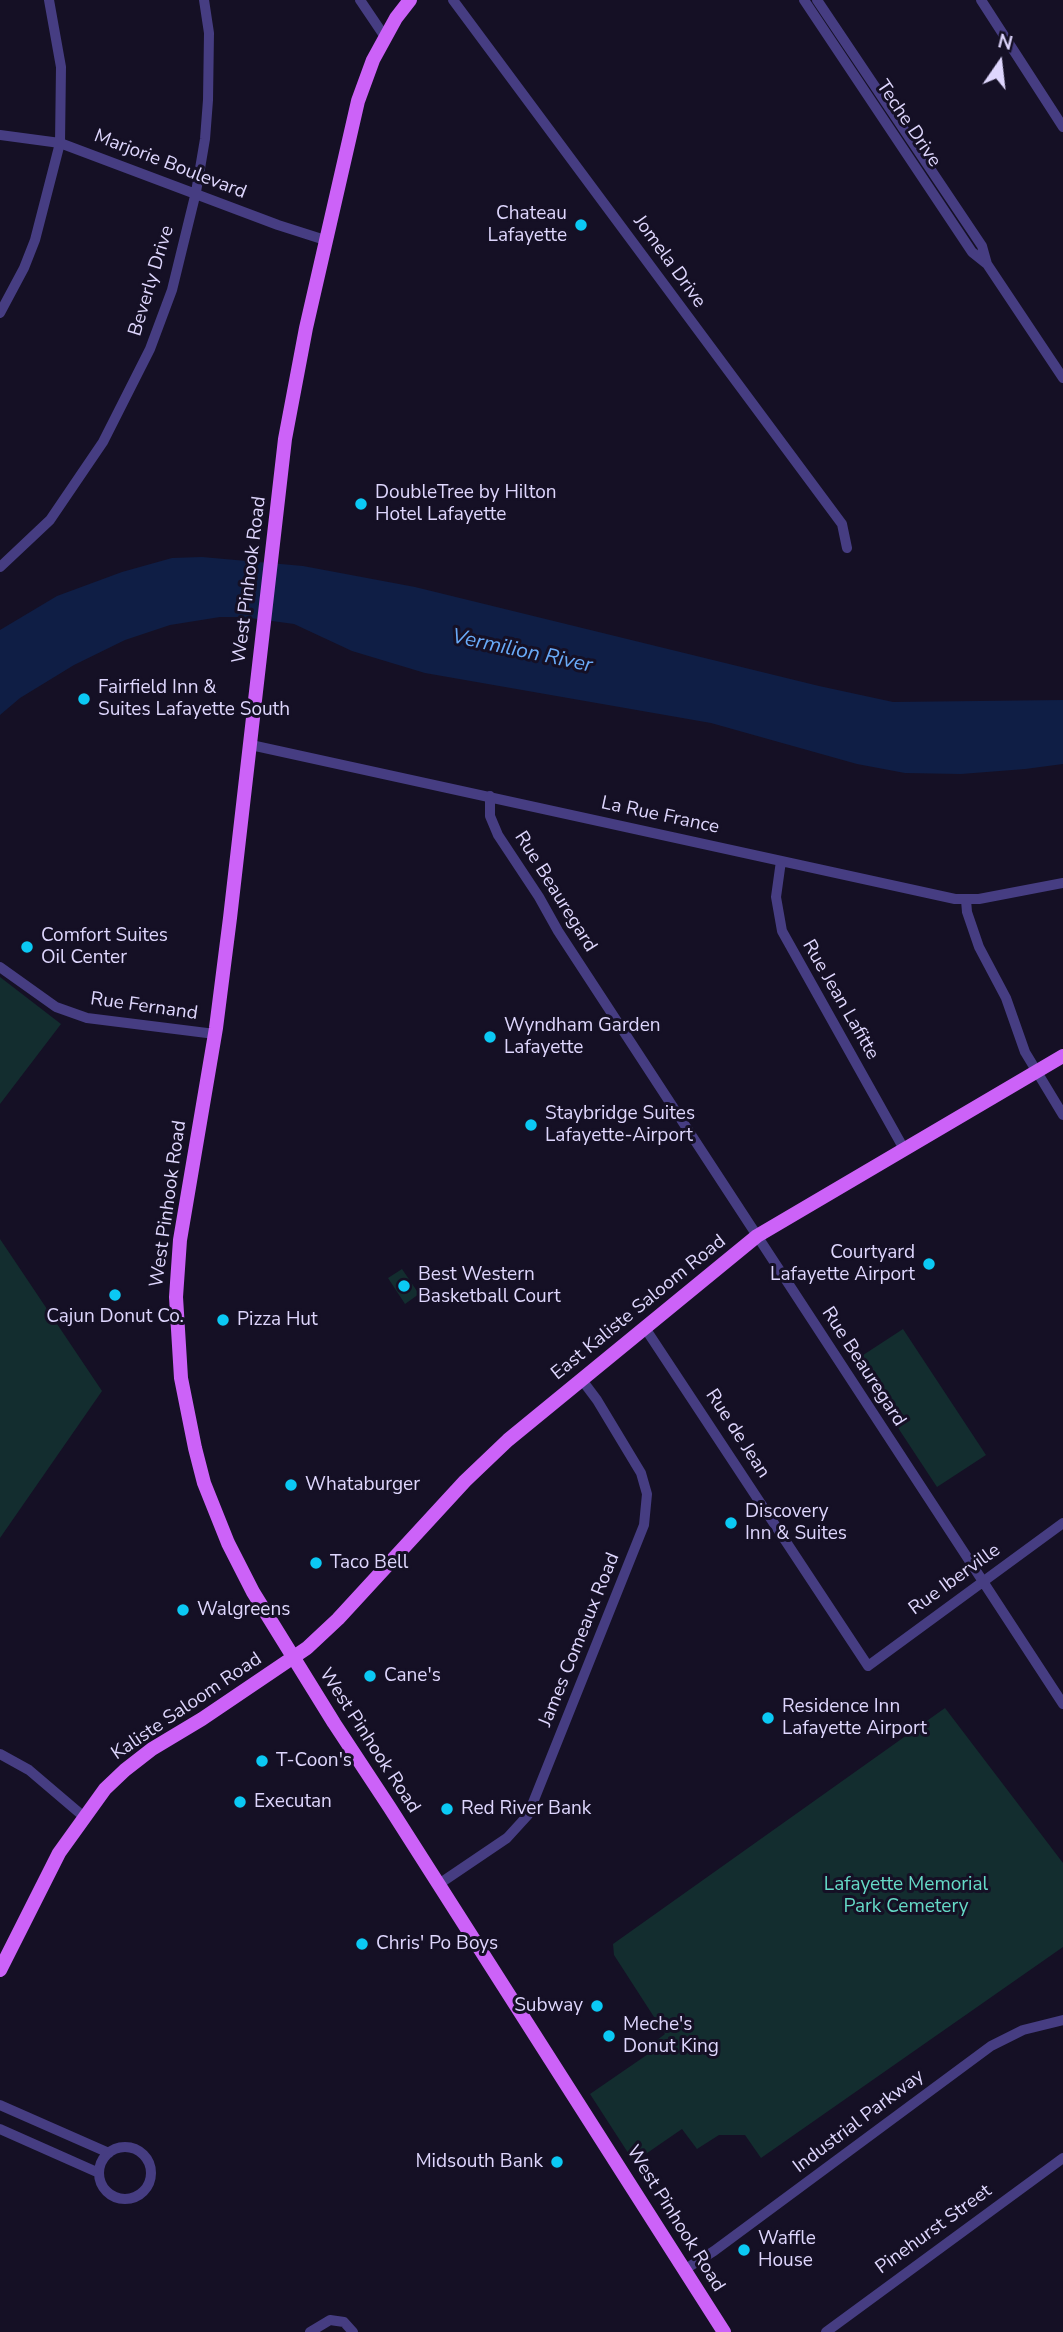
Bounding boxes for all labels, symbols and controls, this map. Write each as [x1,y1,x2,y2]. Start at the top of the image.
north arrow [965,28,1035,98]
text: N [995,28,1015,57]
street label: Teche Drive [871,76,945,172]
street label: Marjorie Boulevard [91,125,249,205]
place label: Chateau Lafayette [488,203,567,247]
street label: Jomela Drive [628,211,710,313]
marker: Chateau Lafayette [573,217,589,233]
street label: Beverly Drive [124,223,180,339]
place label: DoubleTree by Hilton Hotel Lafayette [375,482,557,526]
street label: West Pinhook Road [228,495,272,665]
marker: DoubleTree by Hilton Hotel Lafayette [353,496,369,512]
water label: Vermilion River [449,625,595,679]
place label: Fairfield Inn & Suites Lafayette South [98,677,290,721]
marker: Fairfield Inn & Suites Lafayette South [76,691,92,707]
street label: La Rue France [599,792,721,840]
street label: Rue Beauregard [509,828,601,956]
place label: Comfort Suites Oil Center [41,925,168,969]
street label: Rue Jean Lafitte [797,936,883,1064]
marker: Comfort Suites Oil Center [19,939,35,955]
street label: Rue Fernand [89,988,199,1026]
place label: Wyndham Garden Lafayette [504,1015,661,1059]
marker: Wyndham Garden Lafayette [482,1029,498,1045]
place label: Staybridge Suites Lafayette-Airport [545,1103,695,1147]
marker: Staybridge Suites Lafayette-Airport [523,1117,539,1133]
street label: West Pinhook Road [146,1119,192,1289]
street label: East Kaliste Saloom Road [547,1231,731,1385]
place label: Courtyard Lafayette Airport [770,1242,915,1286]
marker: Courtyard Lafayette Airport [921,1256,937,1272]
place label: Best Western Basketball Court [418,1264,561,1308]
marker: Best Western Basketball Court [396,1278,412,1294]
marker: Cajun Donut Co. [107,1287,123,1303]
street label: Rue Beauregard [816,1303,910,1431]
place label: Cajun Donut Co. [46,1306,184,1328]
place label: Pizza Hut [237,1309,318,1331]
marker: Pizza Hut [215,1312,231,1328]
street label: Rue de Jean [700,1385,774,1483]
place label: Whataburger [305,1474,420,1496]
marker: Whataburger [283,1477,299,1493]
place label: Discovery Inn & Suites [745,1501,847,1545]
marker: Discovery Inn & Suites [723,1515,739,1531]
street label: Rue Iberville [905,1539,1005,1621]
street label: James Comeaux Road [535,1550,625,1730]
place label: Taco Bell [330,1552,408,1574]
marker: Taco Bell [308,1555,324,1571]
place label: Walgreens [197,1599,290,1621]
marker: Walgreens [175,1602,191,1618]
street label: Kaliste Saloom Road [108,1648,266,1766]
street label: West Pinhook Road [314,1664,424,1818]
place label: Cane's [384,1665,441,1687]
marker: Cane's [362,1668,378,1684]
place label: Residence Inn Lafayette Airport [782,1696,927,1740]
marker: Residence Inn Lafayette Airport [760,1710,776,1726]
place label: T-Coon's [276,1750,352,1772]
marker: T-Coon's [254,1753,270,1769]
place label: Executan [254,1791,332,1813]
marker: Executan [232,1794,248,1810]
place label: Red River Bank [461,1798,591,1820]
marker: Red River Bank [439,1801,455,1817]
park label: Lafayette Memorial Park Cemetery [824,1874,988,1918]
place label: Chris' Po Boys [376,1933,498,1955]
marker: Chris' Po Boys [354,1936,370,1952]
place label: Subway [514,1995,583,2017]
marker: Subway [589,1998,605,2014]
place label: Meche's Donut King [623,2014,719,2058]
marker: Meche's Donut King [601,2028,617,2044]
street label: Industrial Parkway [789,2065,929,2179]
street label: West Pinhook Road [621,2142,729,2296]
place label: Midsouth Bank [415,2151,543,2173]
marker: Midsouth Bank [549,2154,565,2170]
street label: Pinehurst Street [872,2180,996,2280]
place label: Waffle House [758,2228,816,2272]
marker: Waffle House [736,2242,752,2258]

